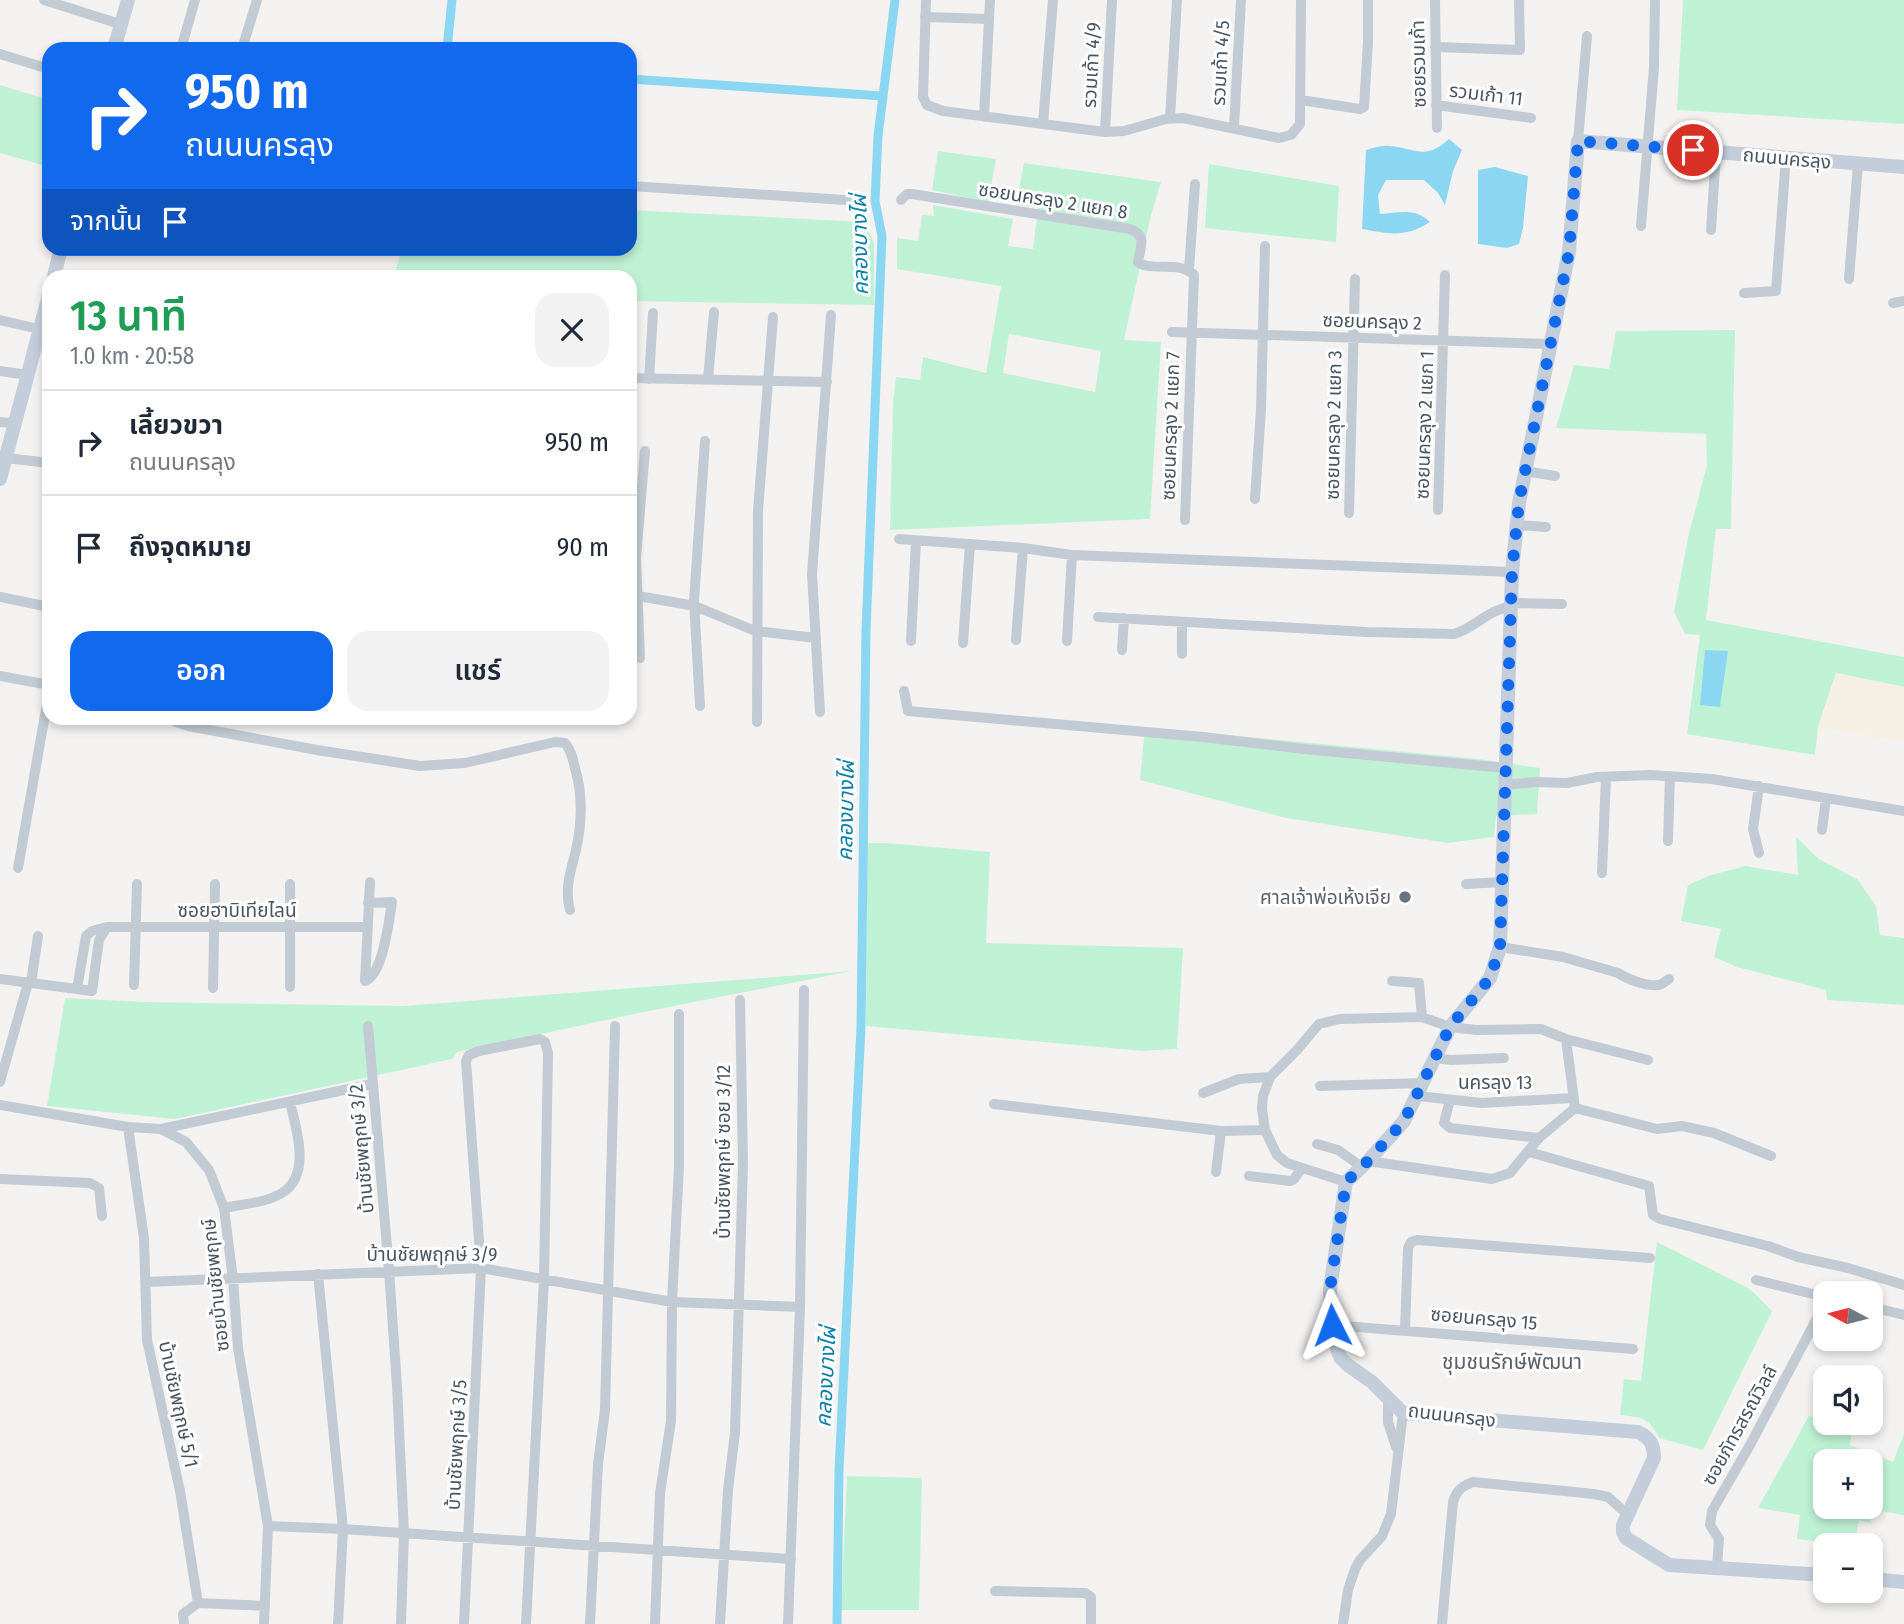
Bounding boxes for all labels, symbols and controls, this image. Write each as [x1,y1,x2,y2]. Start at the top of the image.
street label: รวมเก้า 4/5 [1207,20,1234,106]
street label: ซอยรวมเก้า [1406,20,1431,108]
street label: รวมเก้า 4/9 [1078,22,1105,108]
text: 950 m [185,62,309,121]
icon: right [70,70,161,161]
street label: รวมเก้า 11 [1448,79,1524,110]
pin [1663,120,1723,180]
text: ถนนนครลุง [185,126,334,164]
icon: arrive [1674,131,1712,169]
street label: ถนนนครลุง [1742,143,1832,174]
street label: ซอยนครลุง 2 แยก 8 [977,177,1129,224]
water label: คลองบางไผ่ [846,191,874,296]
icon: arrive [156,203,194,241]
text: จากนั้น [70,206,142,237]
text: 13 นาที [70,291,187,341]
button: close [535,293,609,367]
street label: ซอยนครลุง 2 [1322,308,1422,335]
text: 1.0 km · 20:58 [70,342,194,370]
street label: ซอยนครลุง 2 แยก 3 [1321,350,1346,500]
street label: ซอยนครลุง 2 แยก 1 [1410,350,1439,500]
street label: ซอยนครลุง 2 แยก 7 [1156,351,1185,501]
text: เลี้ยวขวา [129,410,223,441]
icon: right [70,424,108,462]
text: 950 m [545,427,609,458]
text: ถนนนครลุง [129,448,236,476]
icon: arrive [70,529,108,567]
text: ถึงจุดหมาย [129,532,252,563]
text: 90 m [557,532,609,563]
button: ออก [70,631,333,711]
button: แชร์ [347,631,609,711]
water label: คลองบางไผ่ [832,757,860,862]
place label: ศาลเจ้าพ่อเห้งเจีย [1260,886,1391,909]
marker: ศาลเจ้าพ่อเห้งเจีย [1397,889,1413,905]
street label: ซอยฮาบิเทียไลน์ [177,899,297,922]
street label: บ้านชัยพฤกษ์ ซอย 3/12 [712,1065,735,1239]
street label: นครลุง 13 [1458,1071,1532,1094]
street label: บ้านชัยพฤกษ์ 3/2 [344,1083,379,1215]
street label: ซอยบ้านชัยพฤกษ์ [197,1217,234,1353]
street label: บ้านชัยพฤกษ์ 3/9 [367,1243,497,1266]
north arrow [1813,1281,1883,1351]
map controls [1813,1281,1883,1603]
position arrow [1295,1288,1369,1362]
street label: ซอยนครลุง 15 [1430,1302,1538,1335]
water label: คลองบางไผ่ [810,1323,842,1428]
street label: บ้านชัยพฤกษ์ 5/1 [154,1339,203,1469]
district label: ชุมชนรักษ์พัฒนา [1442,1349,1582,1375]
street label: ซอยภัทรสรณ์วิลล์ [1697,1361,1782,1489]
button: sound [1813,1365,1883,1435]
street label: บ้านชัยพฤกษ์ 3/5 [442,1379,471,1511]
street label: ถนนนครลุง [1407,1399,1497,1432]
button: + [1813,1449,1883,1519]
button: − [1813,1533,1883,1603]

